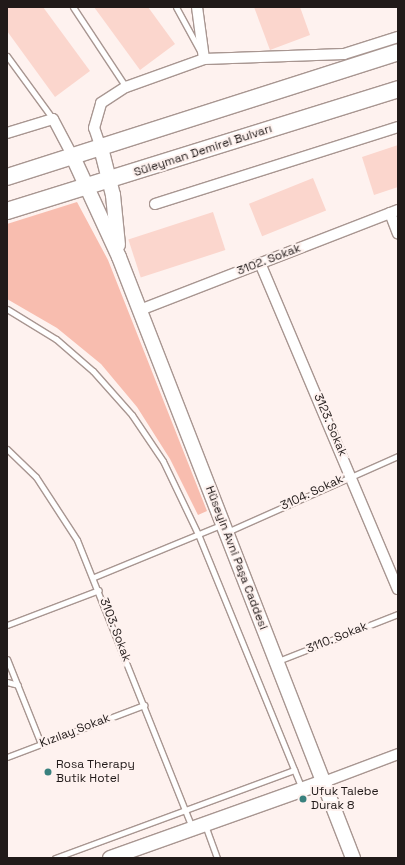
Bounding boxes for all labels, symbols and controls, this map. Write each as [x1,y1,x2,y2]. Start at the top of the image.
street label: Süleyman Demirel Bulvarı [132,122,274,180]
street label: 3102. Sokak [235,241,303,279]
street label: 3123. Sokak [310,391,350,459]
street label: 3104. Sokak [278,472,346,514]
street label: Hüseyin Avni Paşa Caddesi [202,484,270,632]
street label: 3103. Sokak [96,596,134,664]
street label: 3110. Sokak [304,619,370,657]
street label: Kızılay Sokak [38,711,112,751]
place label: Rosa Therapy Butik Hotel [56,758,135,786]
marker: Rosa Therapy Butik Hotel [43,767,53,777]
place label: Ufuk Talebe Durak 8 [311,785,379,813]
marker: Ufuk Talebe Durak 8 [298,794,308,804]

